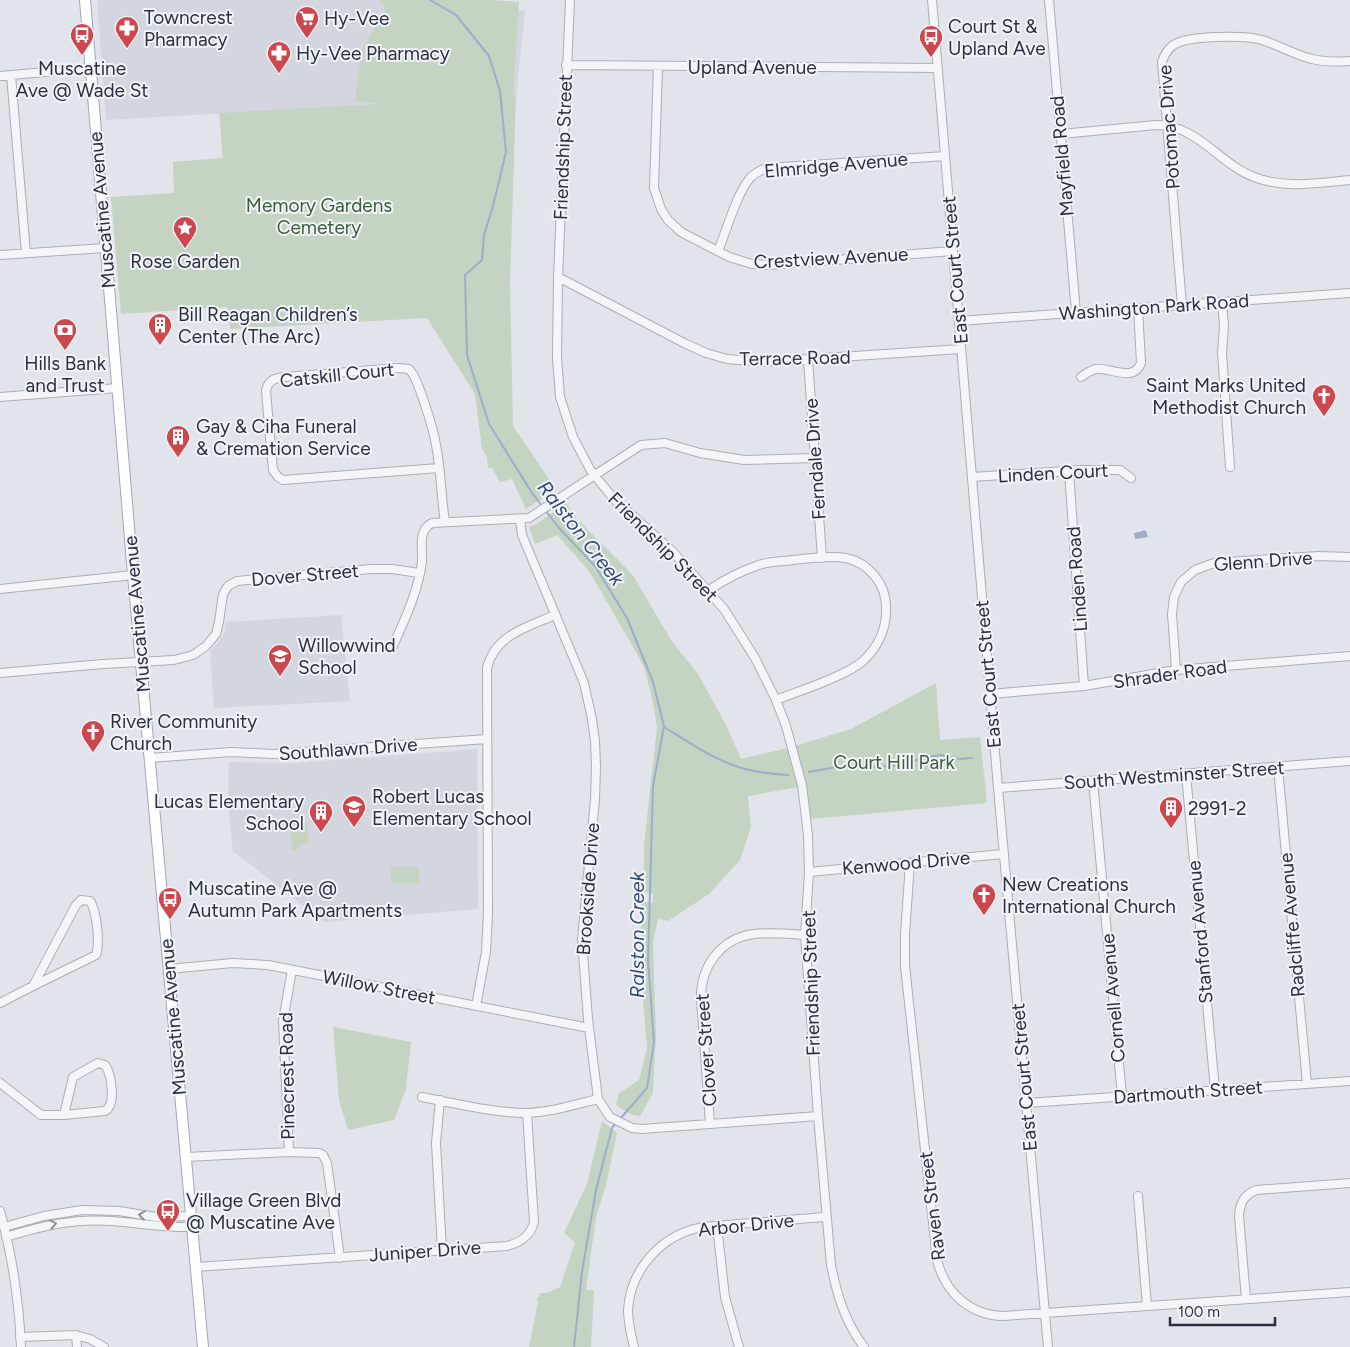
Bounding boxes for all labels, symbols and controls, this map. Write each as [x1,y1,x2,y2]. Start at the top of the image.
supermarket icon: Hy-Vee [294,5,320,39]
place label: Towncrest Pharmacy [144,6,233,51]
place label: Hy-Vee [324,7,389,30]
pharmacy icon: Towncrest Pharmacy [114,15,140,49]
place label: Court St & Upland Ave [948,15,1046,60]
bus stop icon: Muscatine Ave @ Wade St [69,22,95,56]
bus stop icon: Court St & Upland Ave [918,24,944,58]
pharmacy icon: Hy-Vee Pharmacy [266,40,292,74]
place label: Hy-Vee Pharmacy [296,42,450,65]
street label: Upland Avenue [687,56,817,79]
place label: Muscatine Ave @ Wade St [15,57,149,102]
street label: Potomac Drive [1153,64,1185,190]
street label: Friendship Street [549,74,577,220]
street label: Mayfield Road [1045,95,1079,217]
street label: Muscatine Avenue [84,131,120,289]
street label: Elmridge Avenue [763,147,909,183]
park label: Memory Gardens Cemetery [246,194,392,239]
street label: East Court Street [937,195,973,345]
place icon: Rose Garden [172,215,198,249]
street label: Crestview Avenue [753,242,909,274]
place label: Rose Garden [130,250,240,273]
street label: Washington Park Road [1058,289,1250,325]
place label: Bill Reagan Children’s Center (The Arc) [178,303,358,348]
building icon: Bill Reagan Children’s Center (The Arc) [147,312,173,346]
bank icon: Hills Bank and Trust [52,317,78,351]
street label: Terrace Road [739,346,851,370]
place label: Hills Bank and Trust [24,352,107,397]
street label: Catskill Court [279,358,395,392]
place label: Saint Marks United Methodist Church [1146,374,1306,419]
church icon: Saint Marks United Methodist Church [1311,383,1337,417]
street label: Ferndale Drive [799,398,831,520]
place label: Gay & Ciha Funeral & Cremation Service [196,415,371,460]
building icon: Gay & Ciha Funeral & Cremation Service [165,424,191,458]
street label: Linden Court [997,459,1109,487]
water label: Ralston Creek [533,476,630,591]
street label: Friendship Street [603,487,723,607]
street label: Linden Road [1062,526,1092,632]
street label: Muscatine Avenue [119,535,155,693]
street label: Glenn Drive [1213,546,1313,576]
street label: Dover Street [250,559,360,591]
street label: East Court Street [970,599,1006,749]
place label: Willowwind School [298,634,396,679]
school or university icon: Willowwind School [267,643,293,677]
street label: Shrader Road [1112,655,1228,693]
place label: River Community Church [110,710,257,755]
church icon: River Community Church [80,719,106,753]
street label: Southlawn Drive [278,733,418,765]
park label: Court Hill Park [833,751,956,774]
street label: South Westminster Street [1063,756,1285,794]
place label: Robert Lucas Elementary School [372,785,532,830]
place label: Lucas Elementary School [154,790,304,835]
school or university icon: Robert Lucas Elementary School [341,794,367,828]
building icon: 2991-2 [1158,795,1184,829]
place label: 2991-2 [1188,797,1247,820]
building icon: Lucas Elementary School [308,799,334,833]
street label: Brookside Drive [572,822,604,956]
street label: Kenwood Drive [841,846,971,880]
street label: Radcliffe Avenue [1274,852,1310,998]
street label: Stanford Avenue [1182,859,1218,1005]
water label: Ralston Creek [625,871,649,998]
place label: New Creations International Church [1002,873,1176,918]
place label: Muscatine Ave @ Autumn Park Apartments [188,877,402,922]
church icon: New Creations International Church [971,882,997,916]
bus stop icon: Muscatine Ave @ Autumn Park Apartments [157,886,183,920]
street label: Friendship Street [797,910,825,1056]
street label: Cornell Avenue [1096,933,1130,1063]
street label: Muscatine Avenue [155,938,191,1096]
street label: Willow Street [321,965,437,1009]
street label: Clover Street [691,993,721,1107]
street label: East Court Street [1006,1002,1042,1152]
street label: Pinecrest Road [274,1012,300,1140]
street label: Dartmouth Street [1112,1075,1264,1109]
street label: Raven Street [914,1150,950,1262]
place label: Village Green Blvd @ Muscatine Ave [186,1189,341,1234]
bus stop icon: Village Green Blvd @ Muscatine Ave [155,1198,181,1232]
street label: Arbor Drive [697,1209,795,1241]
one-way arrow [138,1211,147,1221]
one-way arrow [49,1219,58,1229]
street label: Juniper Drive [368,1236,482,1266]
scale bar [1170,1294,1275,1326]
text: 100 m [1178,1303,1220,1321]

